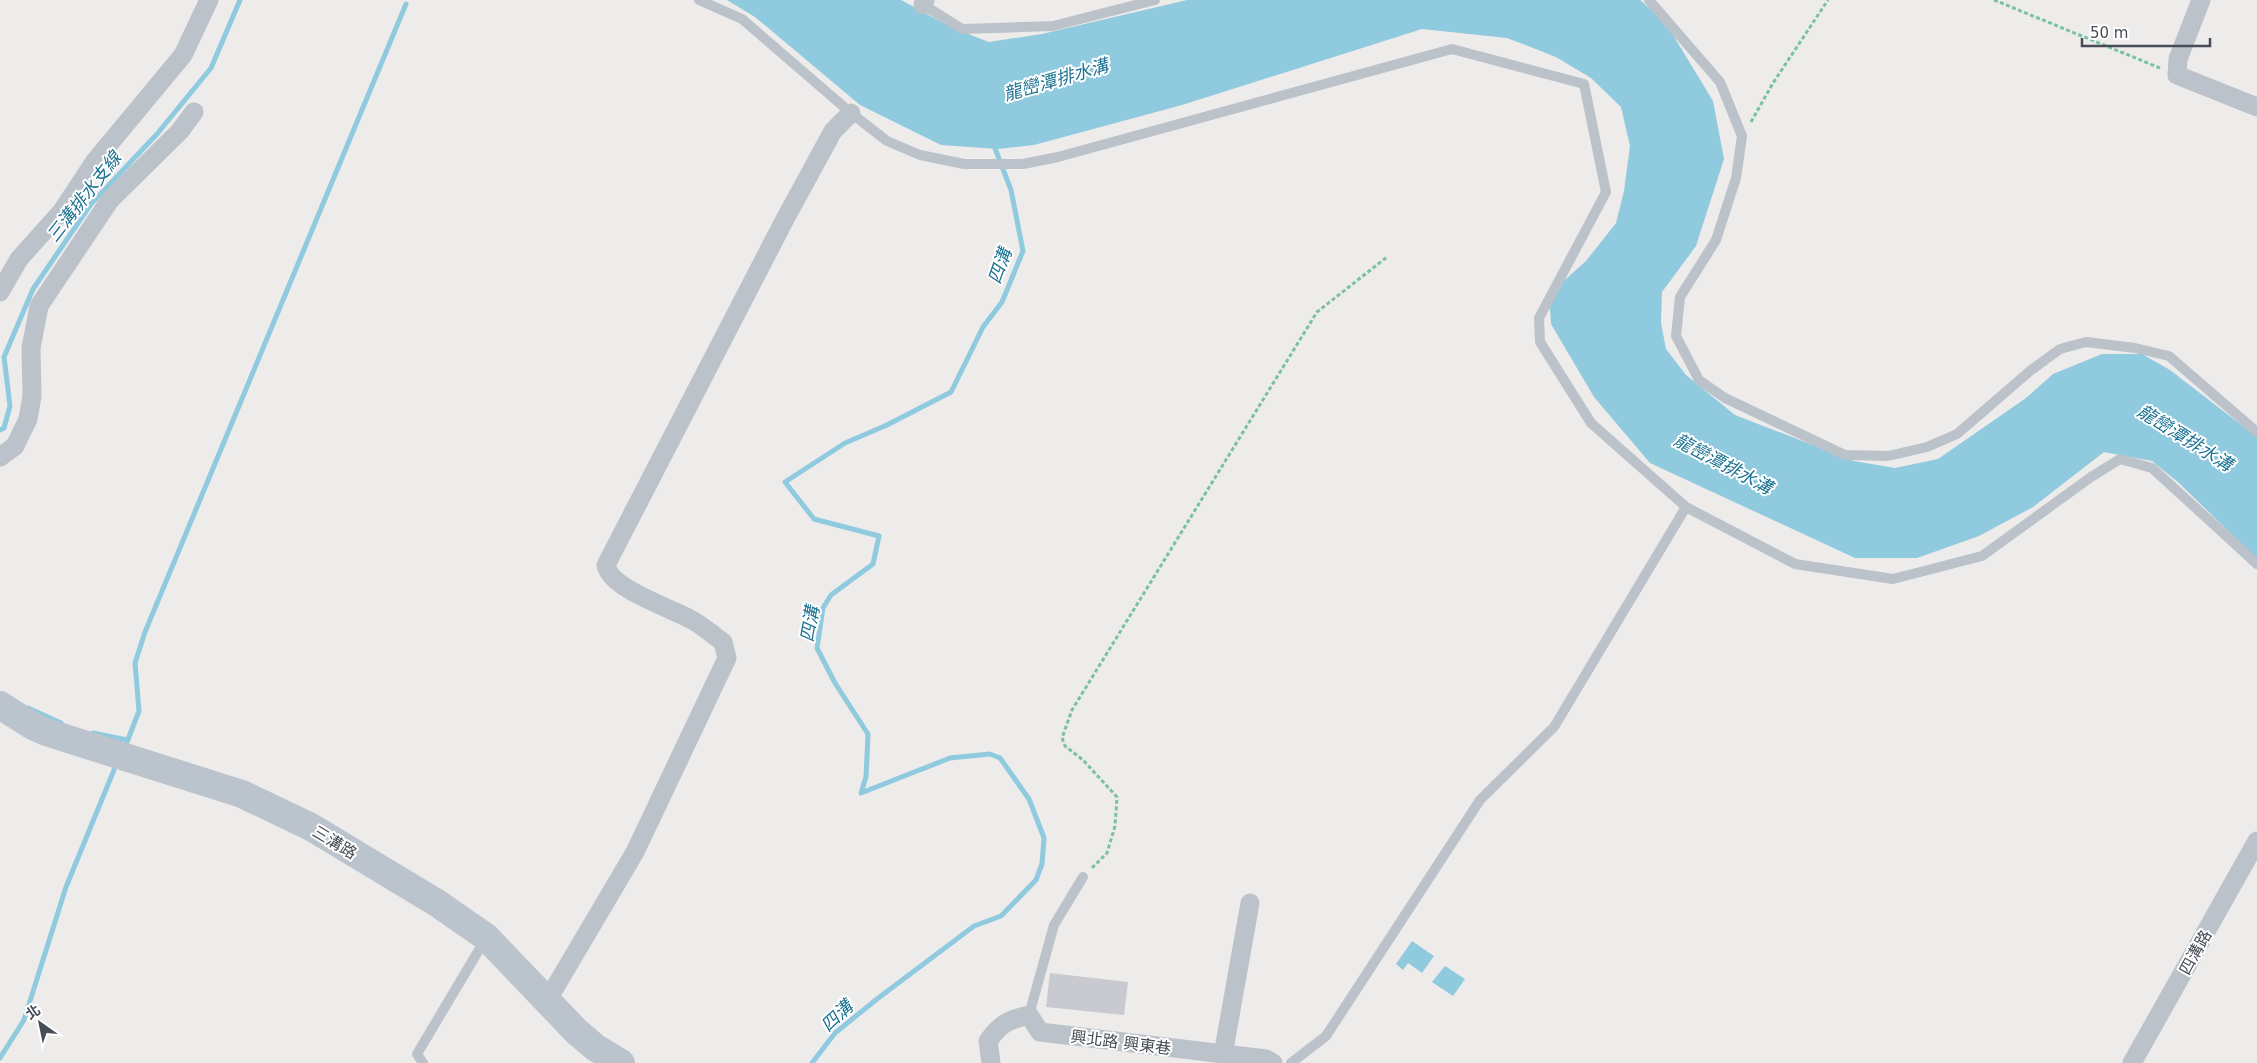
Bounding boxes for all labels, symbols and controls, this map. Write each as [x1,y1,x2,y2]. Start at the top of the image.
scale bar [2082,15,2210,47]
text: 50 m [2090,24,2128,42]
water label: 龍巒潭排水溝 [1001,54,1114,104]
water label: 三溝排水支線 [42,146,126,246]
water label: 四溝 [984,243,1017,286]
water label: 龍巒潭排水溝 [2134,400,2239,477]
water label: 龍巒潭排水溝 [1671,429,1778,500]
water label: 四溝 [796,601,823,643]
street label: 三溝路 [309,822,360,863]
street label: 四溝路 [2175,927,2215,978]
water label: 四溝 [816,994,859,1036]
north arrow [15,998,65,1048]
text: 北 [23,1002,43,1023]
street label: 興北路 興東巷 [1070,1027,1172,1058]

